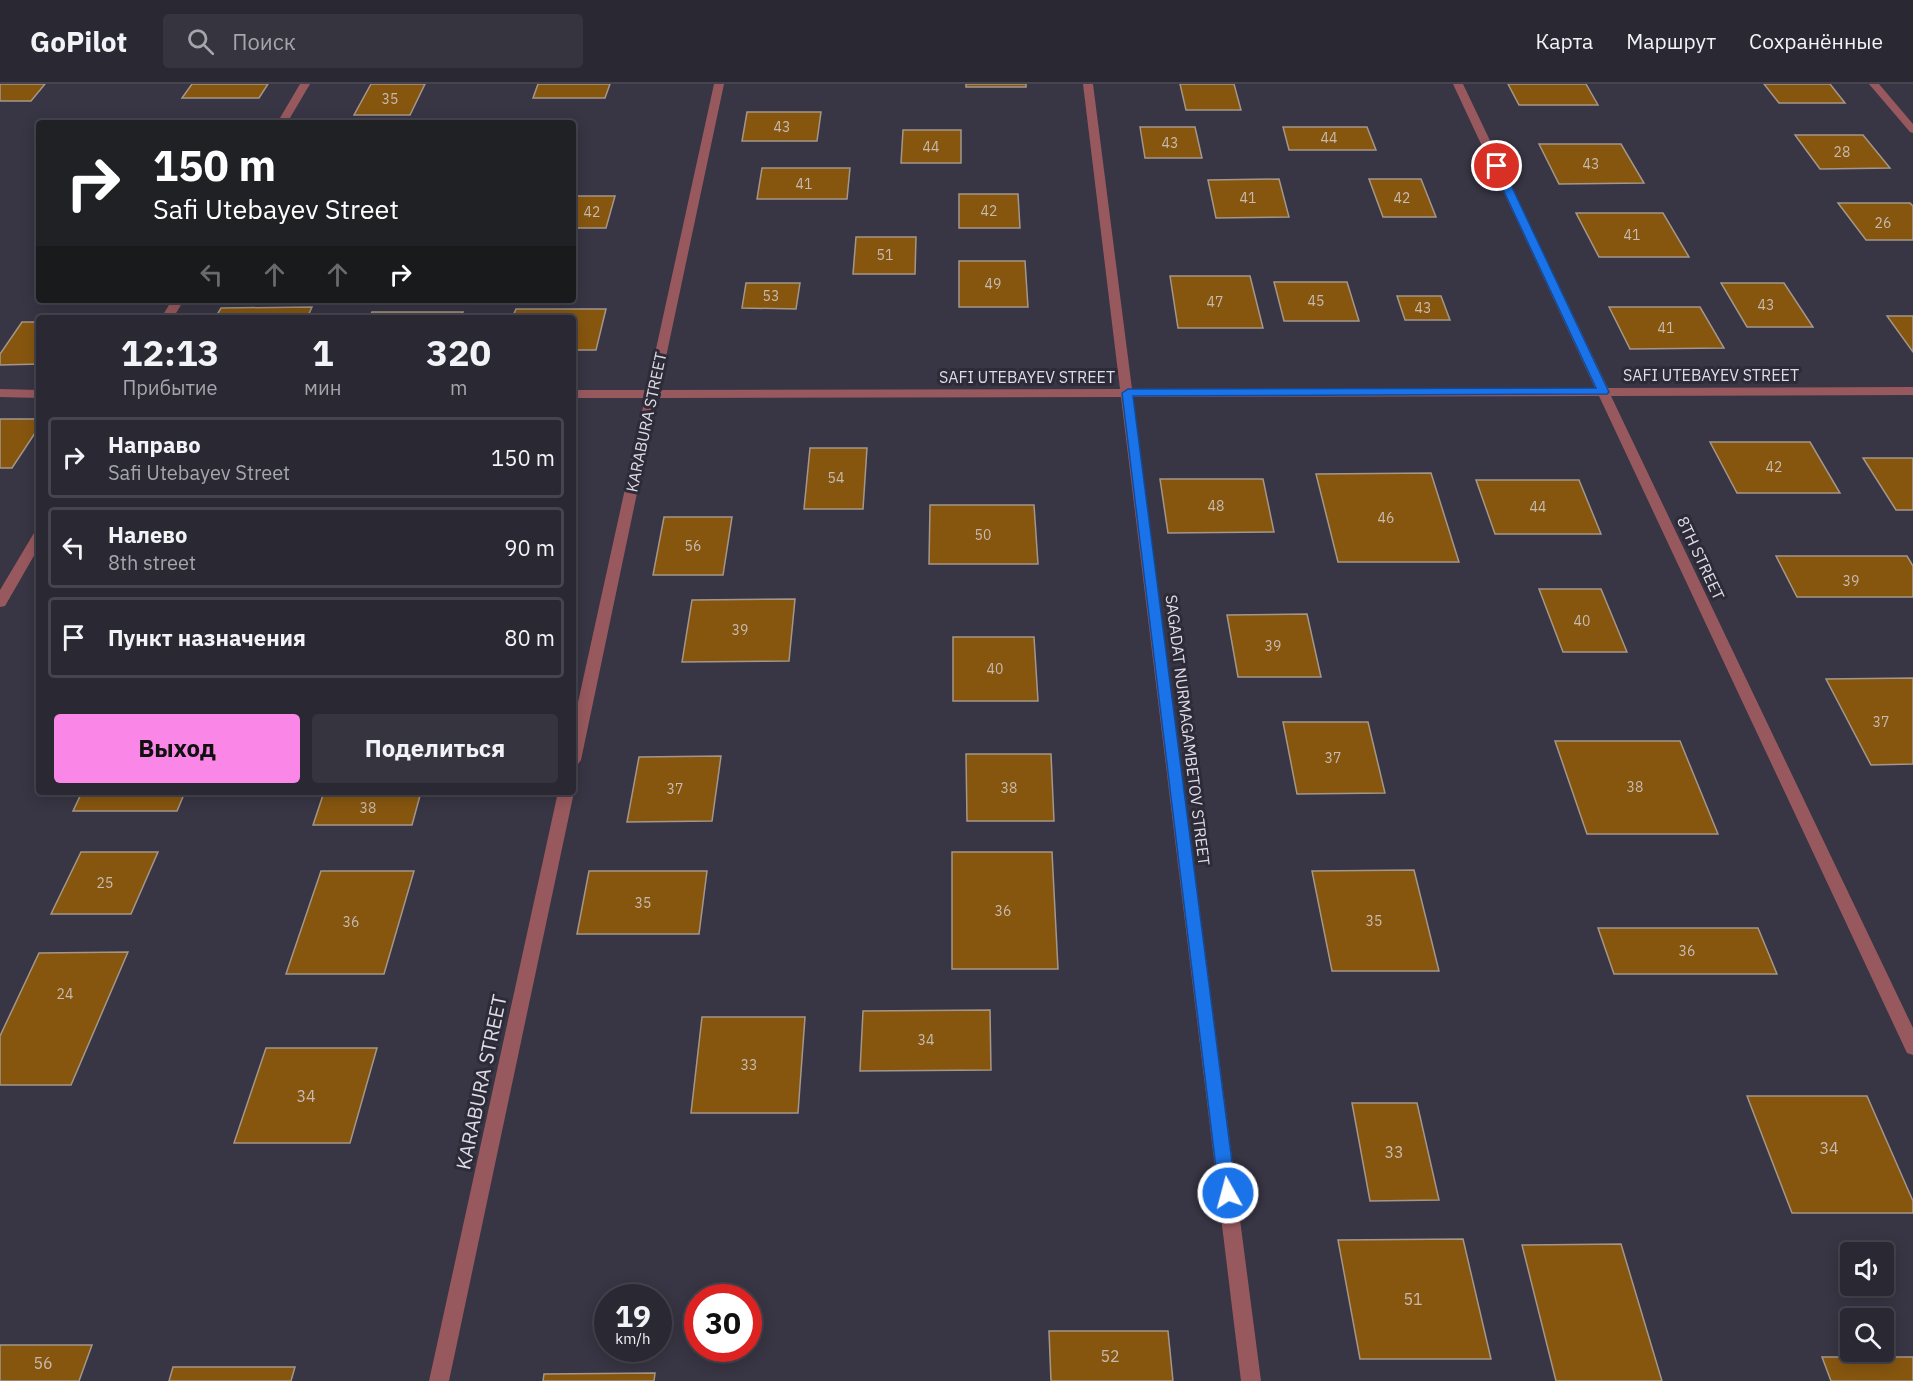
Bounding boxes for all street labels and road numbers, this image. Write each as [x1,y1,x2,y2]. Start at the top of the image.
street label: KARABURA STREET [621,350,671,494]
street label: SAFI UTEBAYEV STREET [1623,365,1799,385]
street label: SAFI UTEBAYEV STREET [939,367,1115,387]
street label: 8TH STREET [1673,513,1729,603]
street label: SAGADAT NURMAGAMBETOV STREET [1161,593,1215,867]
street label: KARABURA STREET [449,992,513,1172]

